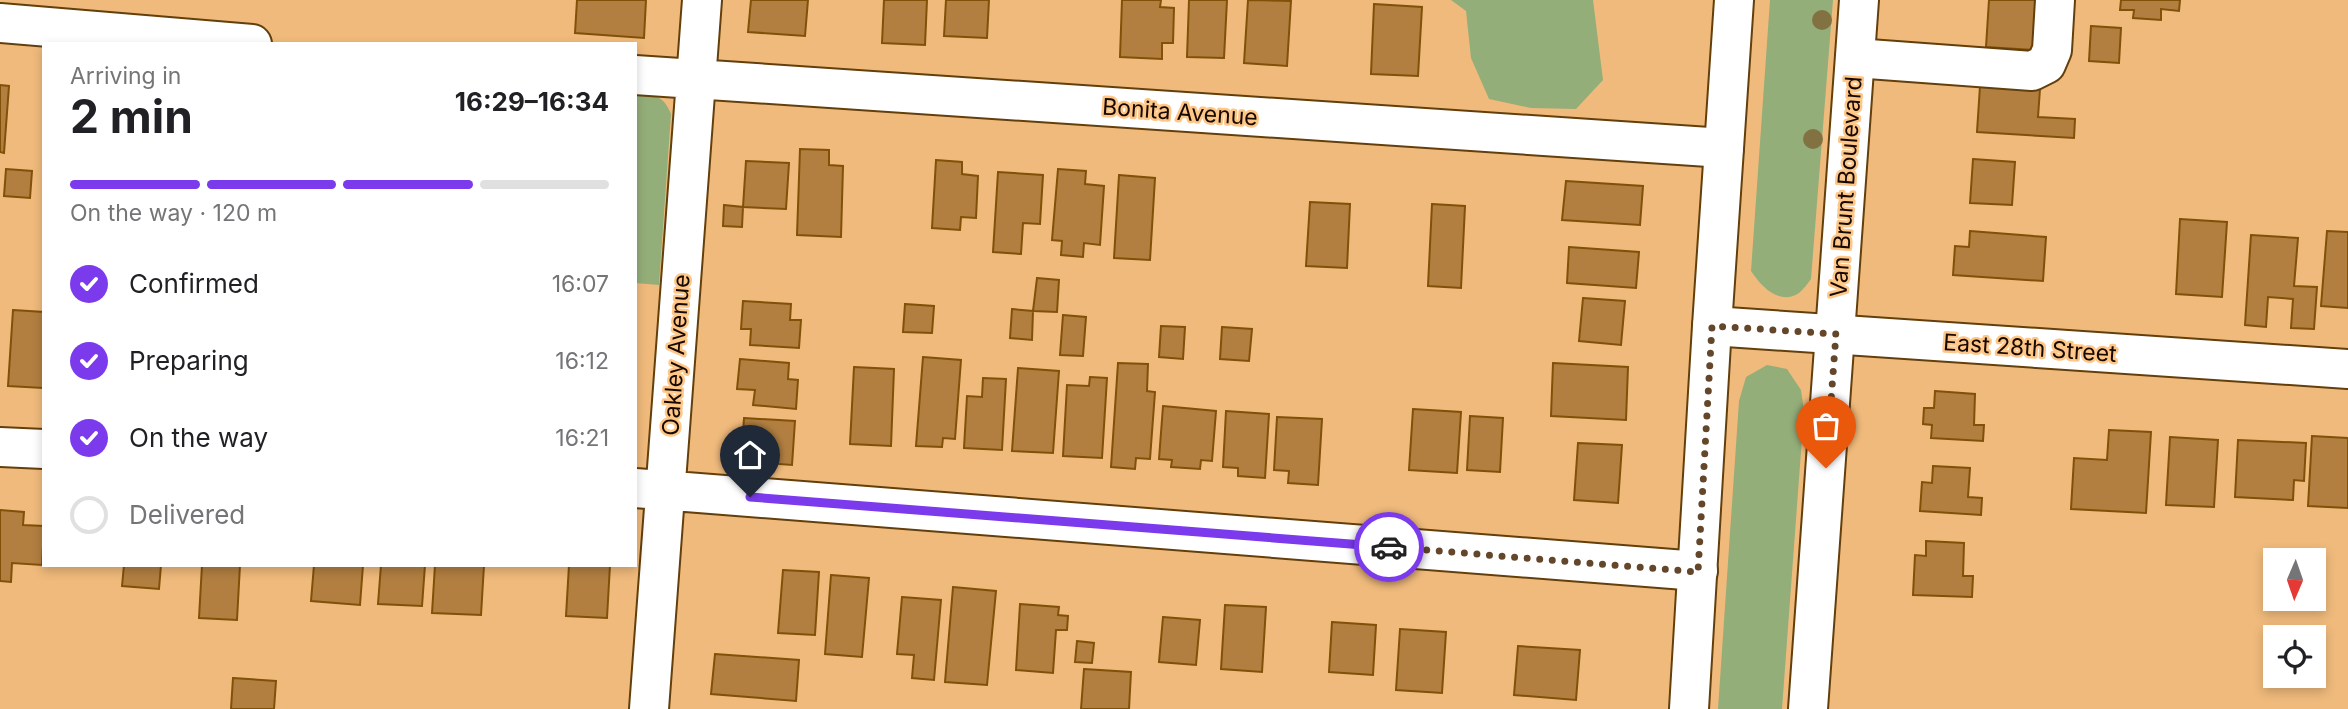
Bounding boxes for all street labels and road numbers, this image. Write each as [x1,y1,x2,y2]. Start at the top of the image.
street label: Van Brunt Boulevard [1824,75,1868,299]
street label: Bonita Avenue [1101,93,1259,131]
street label: Oakley Avenue [656,273,696,437]
street label: East 28th Street [1942,328,2118,368]

